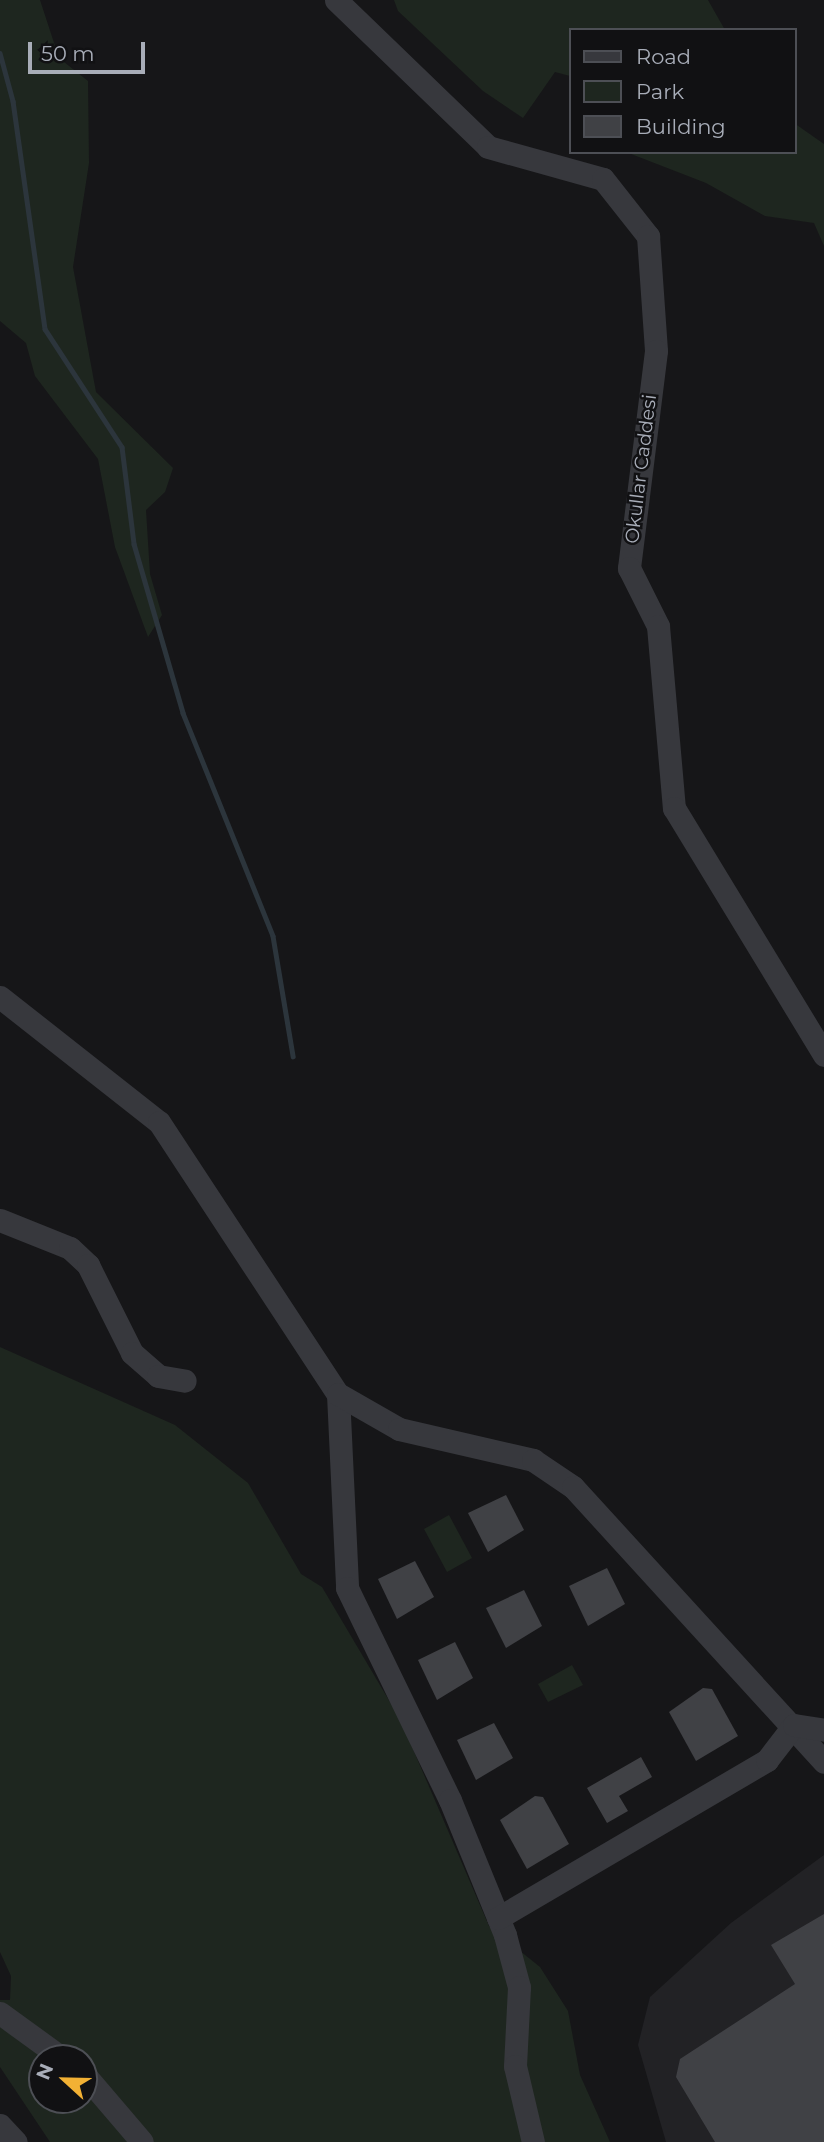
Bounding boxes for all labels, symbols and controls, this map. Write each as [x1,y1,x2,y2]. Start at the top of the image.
scale bar [32,28,149,72]
legend [568,28,796,154]
text: 50 m [41,41,95,66]
text: Road [636,44,691,69]
text: Park [636,79,684,104]
text: Building [636,114,726,139]
street label: Okullar Caddesi [621,393,661,545]
north arrow [28,2044,98,2114]
text: N [31,2060,58,2083]

